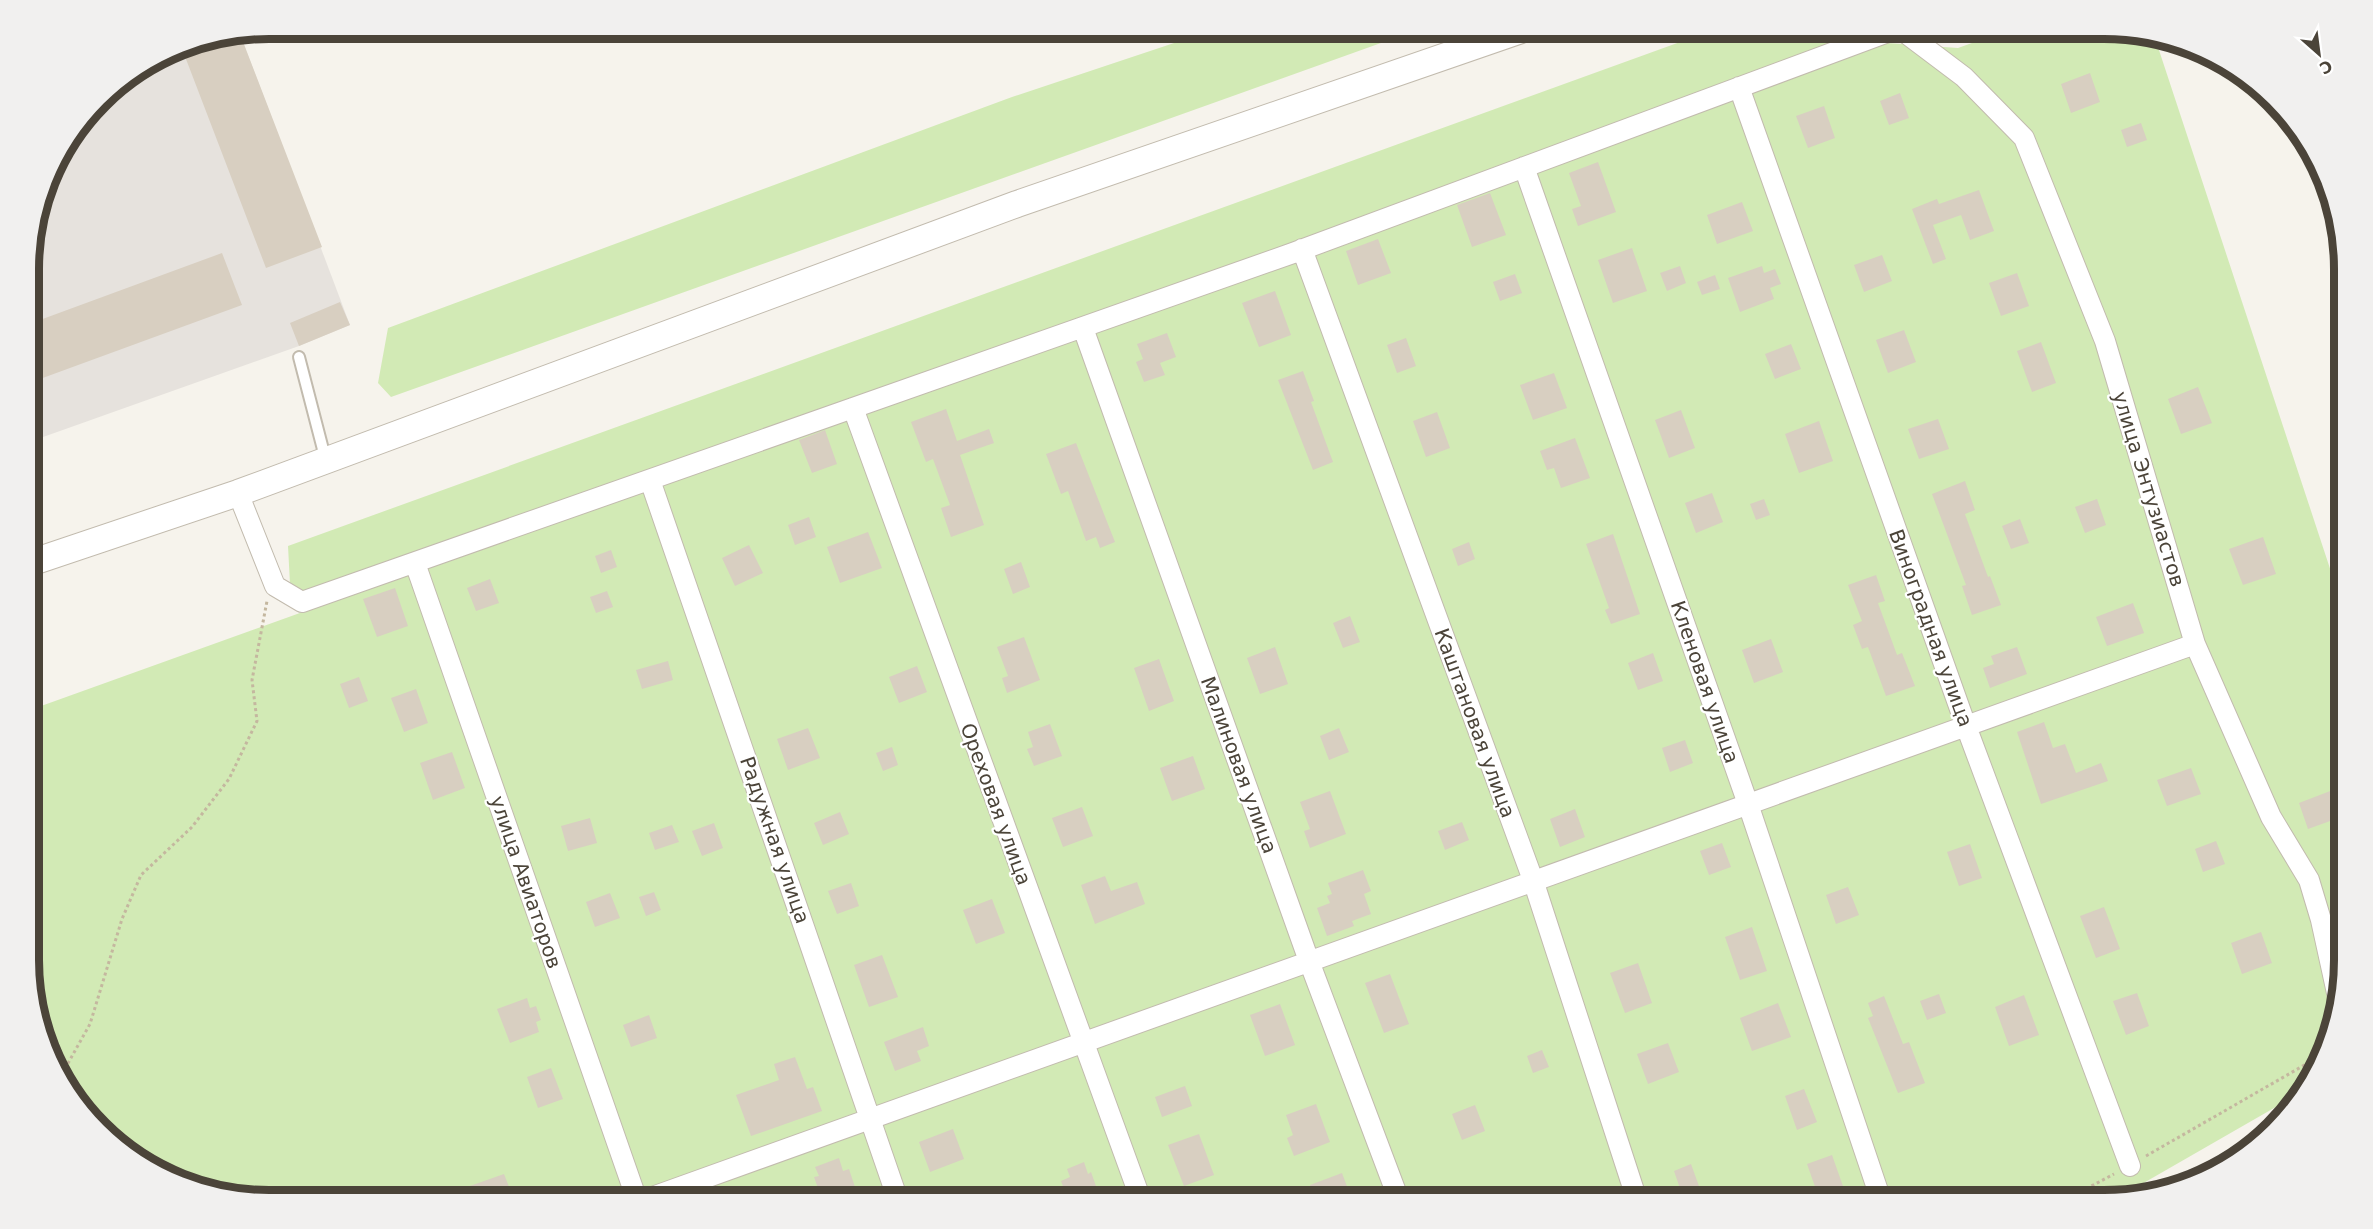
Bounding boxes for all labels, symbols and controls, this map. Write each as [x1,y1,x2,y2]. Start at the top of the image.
north arrow [2289,24,2349,84]
text: С [2316,56,2335,78]
street label: улица Энтузиастов [2108,388,2190,590]
street label: Виноградная улица [1884,526,1978,730]
street label: Кленовая улица [1666,597,1744,767]
street label: Каштановая улица [1430,625,1520,821]
street label: Малиновая улица [1196,673,1282,857]
street label: Ореховая улица [956,720,1036,888]
street label: Радужная улица [735,753,815,927]
street label: улица Авиаторов [485,792,567,972]

